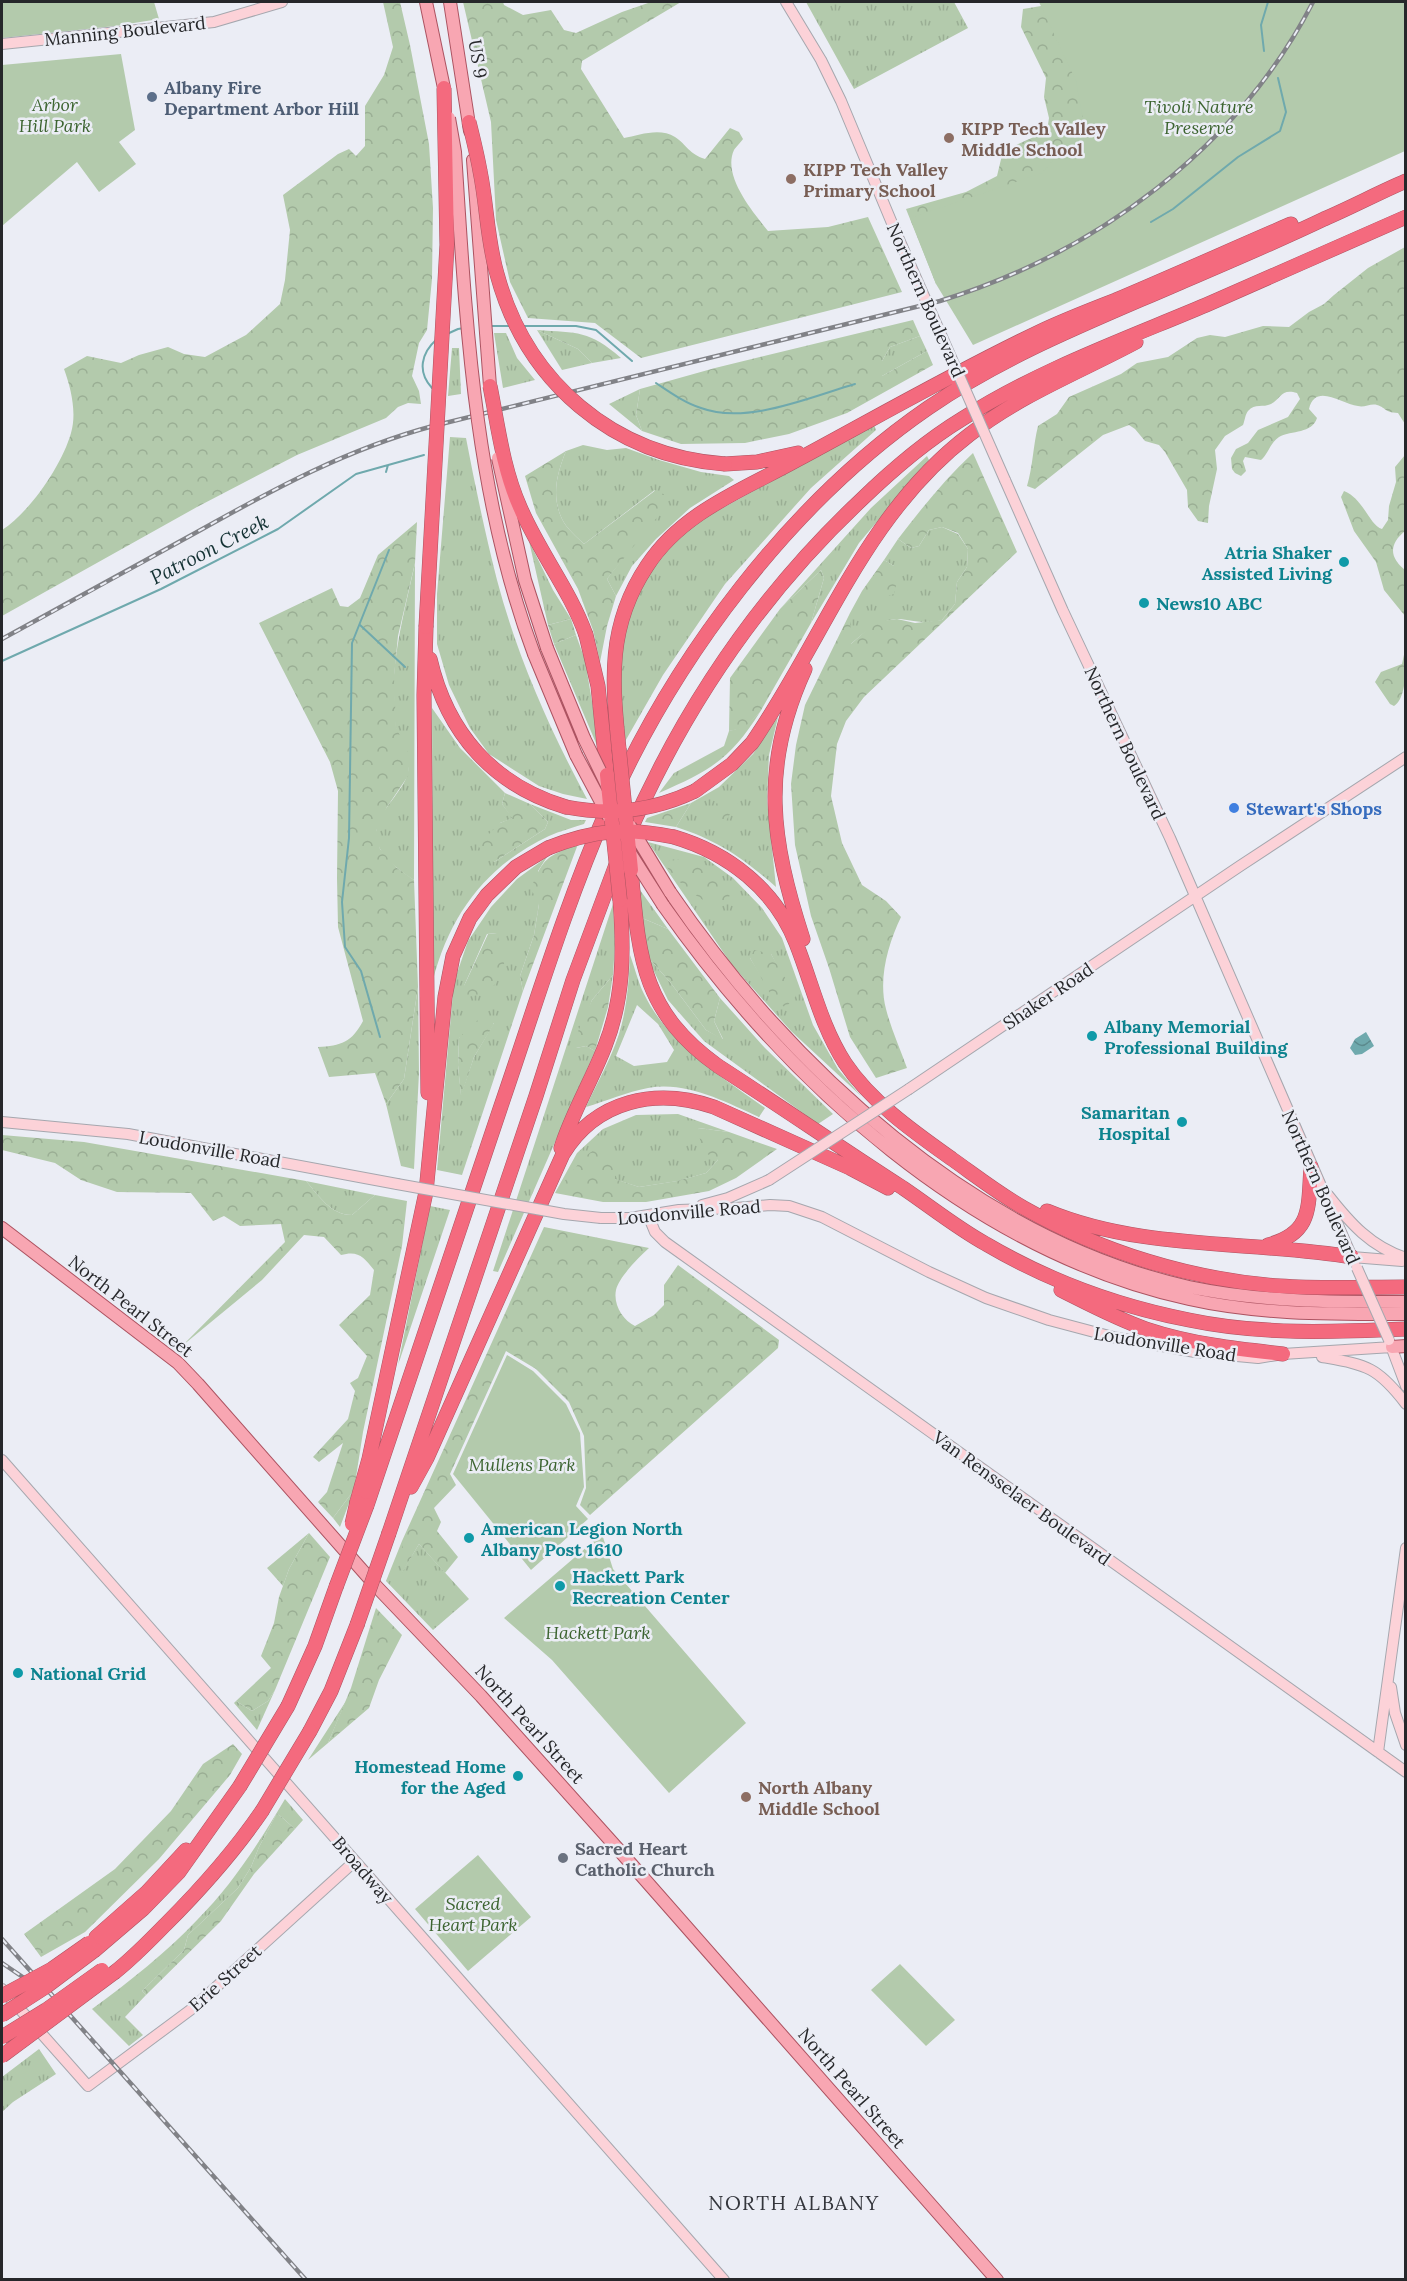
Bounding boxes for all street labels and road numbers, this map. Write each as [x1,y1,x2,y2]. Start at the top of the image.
street label: Manning Boulevard [43,11,207,51]
street label: US 9 [464,38,492,80]
street label: Northern Boulevard [882,219,970,381]
street label: Northern Boulevard [1079,663,1171,824]
street label: Shaker Road [999,957,1098,1035]
street label: Northern Boulevard [1277,1106,1365,1268]
street label: Loudonville Road [137,1125,283,1173]
street label: Loudonville Road [616,1194,762,1230]
street label: North Pearl Street [64,1250,198,1362]
street label: Loudonville Road [1092,1321,1238,1367]
street label: Van Rensselaer Boulevard [928,1425,1116,1571]
street label: North Pearl Street [470,1660,590,1788]
street label: Broadway [327,1831,399,1909]
street label: Erie Street [184,1939,266,2017]
street label: North Pearl Street [793,2023,911,2153]

